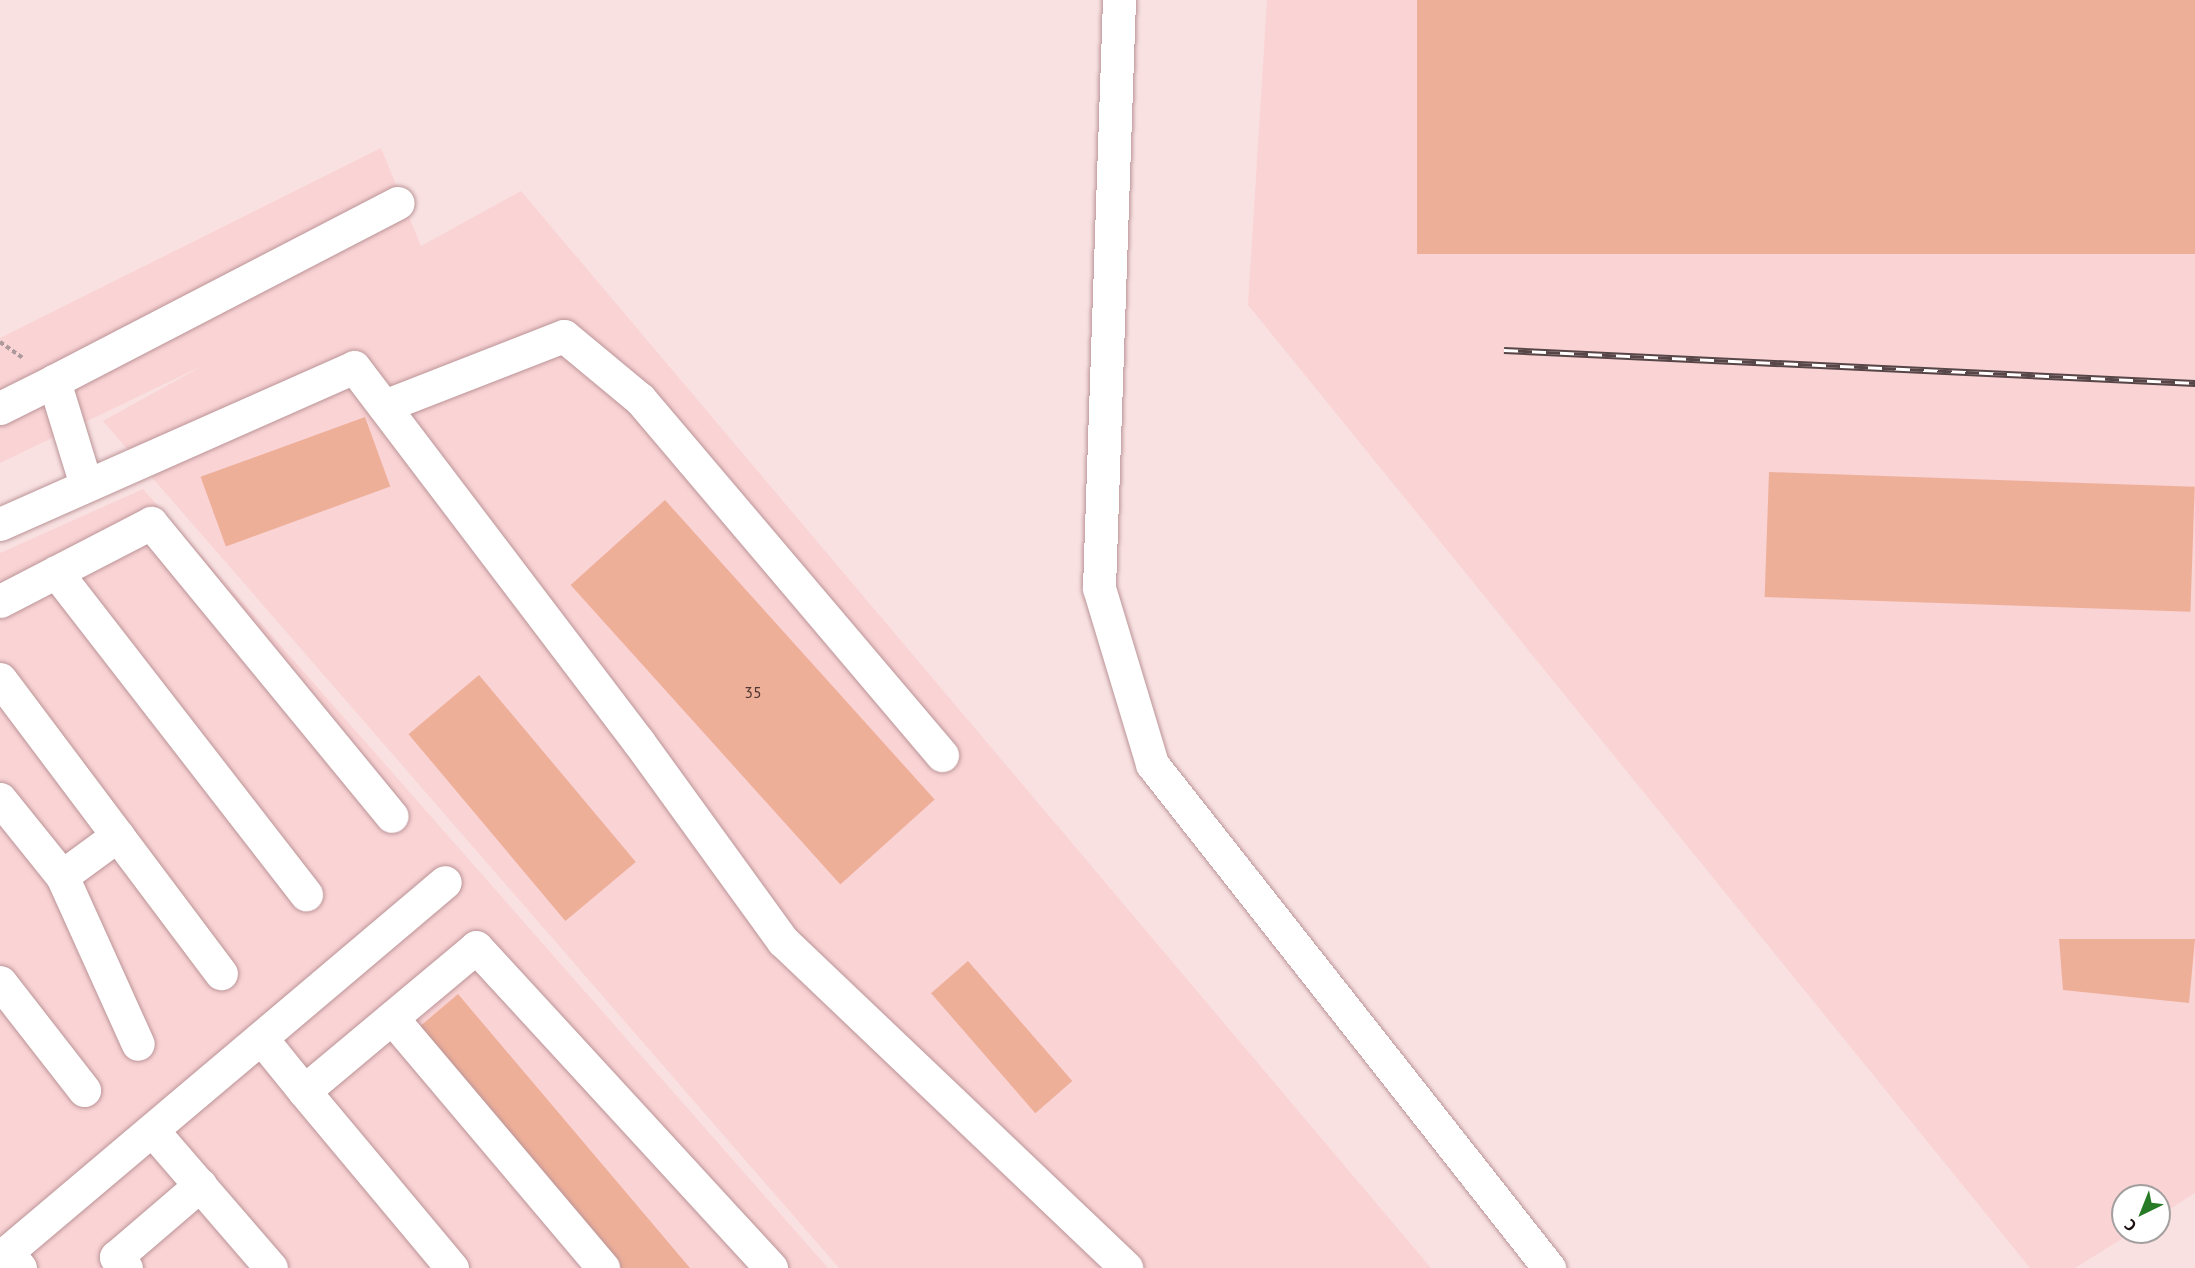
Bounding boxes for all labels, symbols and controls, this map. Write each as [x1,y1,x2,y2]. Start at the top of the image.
house number: 35 [744,682,762,702]
north arrow [2111,1184,2171,1244]
text: С [2120,1215,2140,1236]

